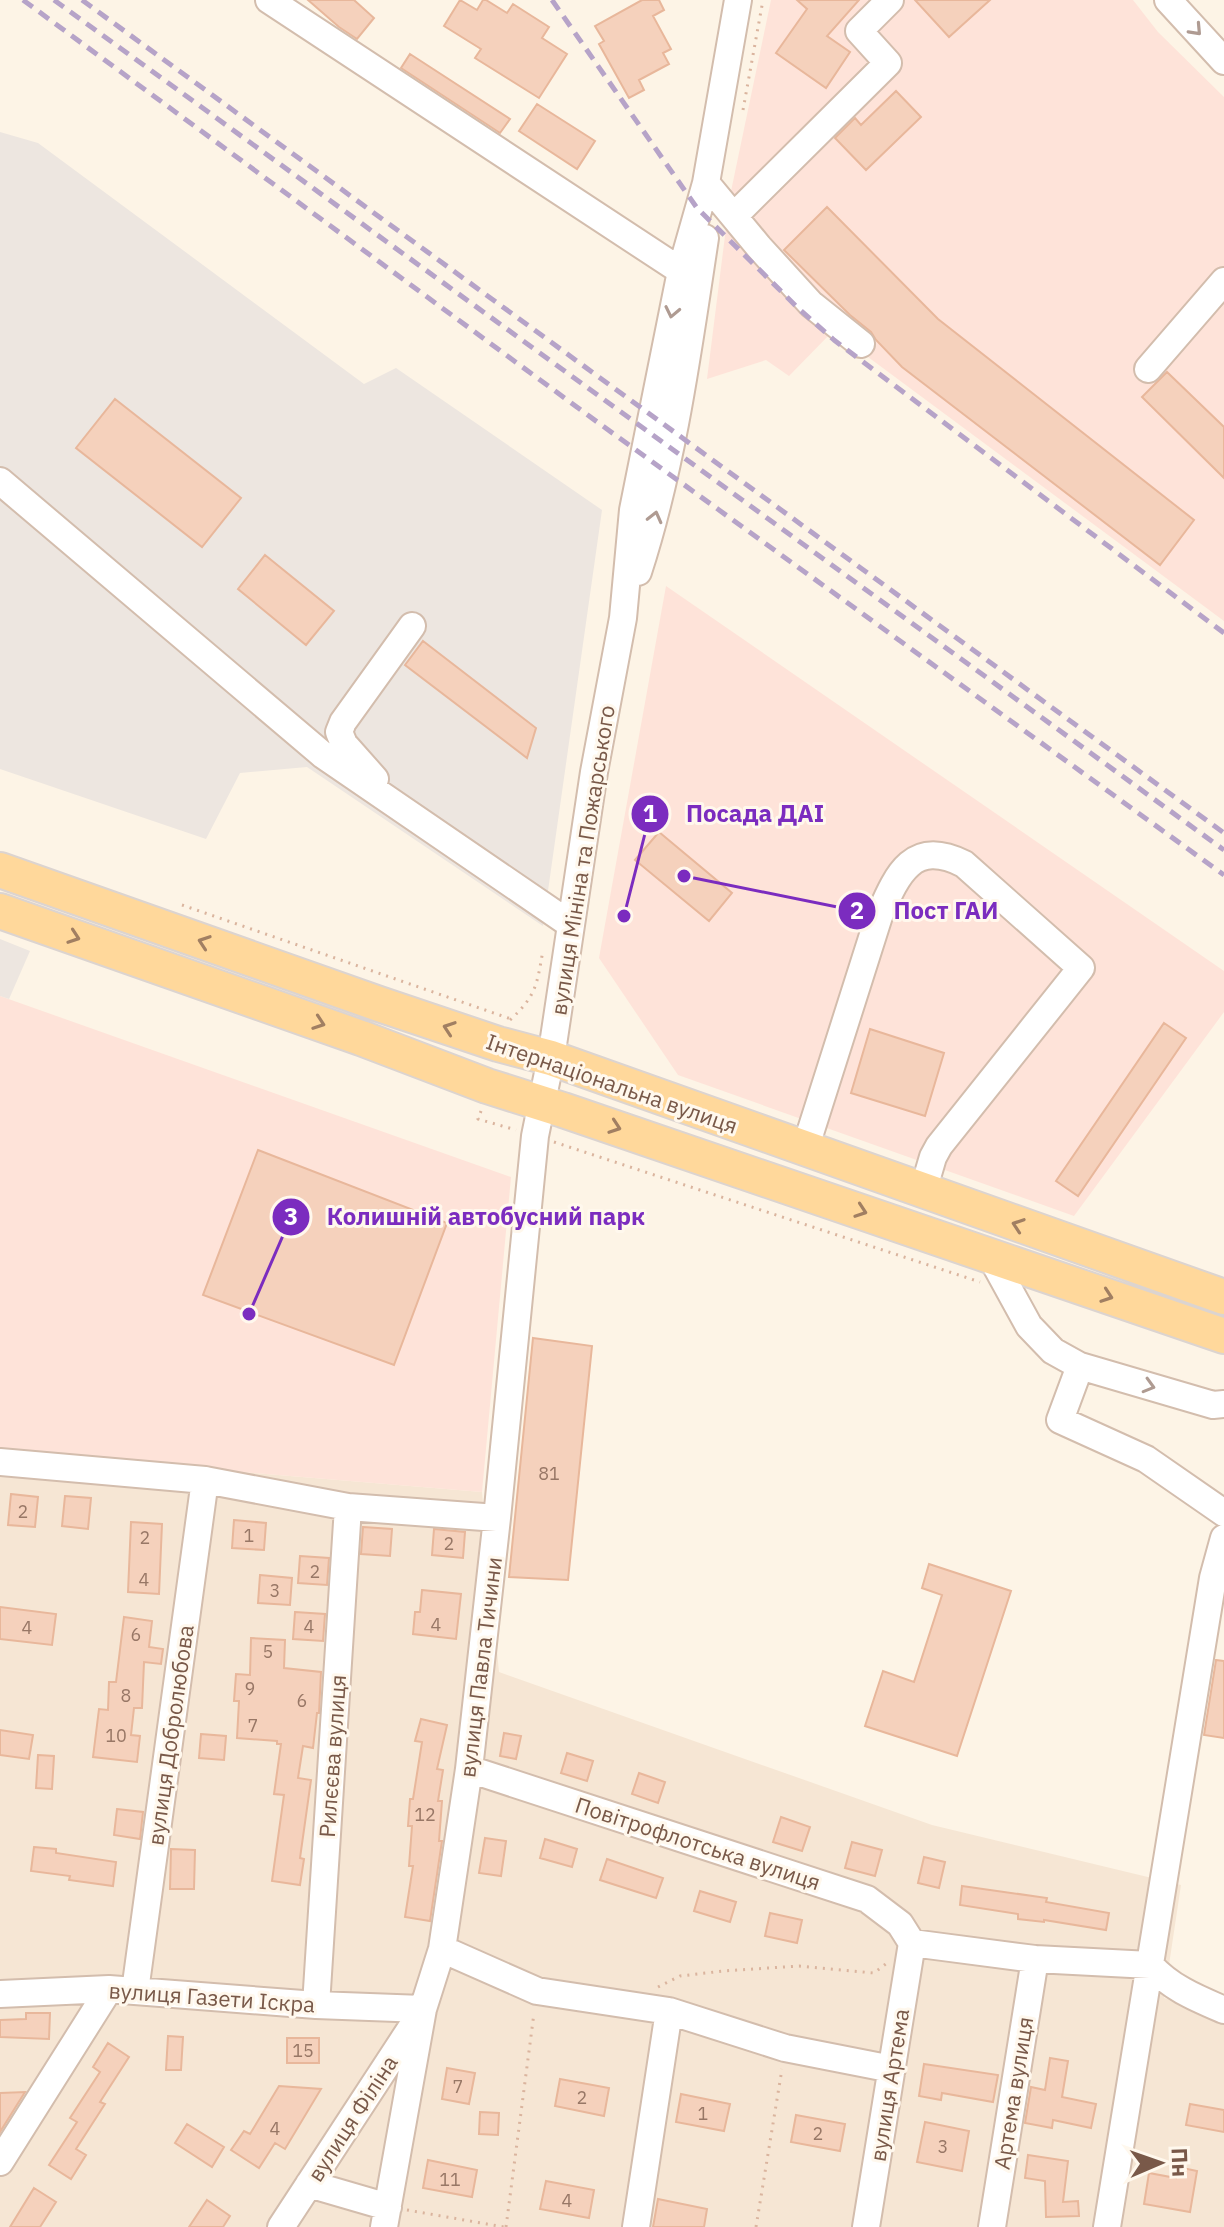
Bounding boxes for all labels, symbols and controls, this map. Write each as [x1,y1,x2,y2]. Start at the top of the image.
one-way arrow [1186,21,1200,36]
one-way arrow [664,305,681,319]
one-way arrow [645,511,662,525]
street label: вулиця Мініна та Пожарського [543,703,621,1017]
callout: Посада ДАІ [630,790,840,838]
text: 1 [643,797,657,829]
text: Посада ДАІ [686,797,824,829]
callout: Пост ГАИ [837,887,1014,935]
text: 2 [850,894,864,926]
text: Пост ГАИ [894,894,998,926]
one-way arrow [66,927,80,944]
one-way arrow [198,935,212,952]
one-way arrow [311,1013,325,1030]
one-way arrow [443,1021,457,1037]
street label: Інтернаціональна вулиця [482,1026,742,1140]
one-way arrow [607,1118,621,1134]
callout: Колишній автобусний парк [271,1193,662,1241]
text: 3 [284,1200,298,1232]
text: Колишній автобусний парк [327,1200,645,1232]
one-way arrow [853,1202,867,1218]
one-way arrow [1012,1218,1026,1234]
one-way arrow [1099,1286,1113,1302]
one-way arrow [1141,1377,1155,1393]
house number: 81 [538,1462,560,1485]
house number: 2 [18,1500,28,1523]
house number: 1 [244,1524,254,1547]
house number: 2 [140,1526,150,1549]
house number: 2 [444,1532,454,1555]
street label: вулиця Павла Тичини [452,1555,508,1779]
house number: 2 [310,1560,320,1583]
house number: 4 [139,1568,150,1591]
house number: 3 [270,1579,280,1602]
house number: 4 [431,1613,442,1636]
house number: 4 [304,1615,315,1638]
house number: 4 [22,1616,33,1639]
house number: 6 [131,1623,141,1646]
street label: вулиця Добролюбова [140,1623,200,1847]
house number: 5 [263,1640,273,1663]
street label: Рилєєва вулиця [312,1674,352,1838]
house number: 9 [245,1677,255,1700]
house number: 8 [121,1684,131,1707]
house number: 6 [297,1689,307,1712]
house number: 7 [248,1714,258,1737]
house number: 10 [105,1724,127,1747]
street label: Повітрофлотська вулиця [572,1790,824,1896]
house number: 12 [414,1803,436,1826]
street label: вулиця Газети Іскра [108,1975,316,2019]
street label: вулиця Артема [863,2006,915,2163]
street label: Артема вулиця [987,2015,1039,2171]
house number: 15 [292,2039,314,2062]
street label: вулиця Філіна [300,2049,404,2187]
house number: 7 [453,2075,463,2098]
house number: 2 [577,2086,587,2109]
house number: 1 [698,2102,708,2125]
house number: 4 [270,2117,281,2140]
house number: 2 [813,2122,823,2145]
north arrow [1120,2123,1200,2203]
house number: 3 [938,2135,948,2158]
text: Пн [1165,2147,1195,2177]
house number: 11 [439,2168,461,2191]
house number: 4 [562,2189,573,2212]

